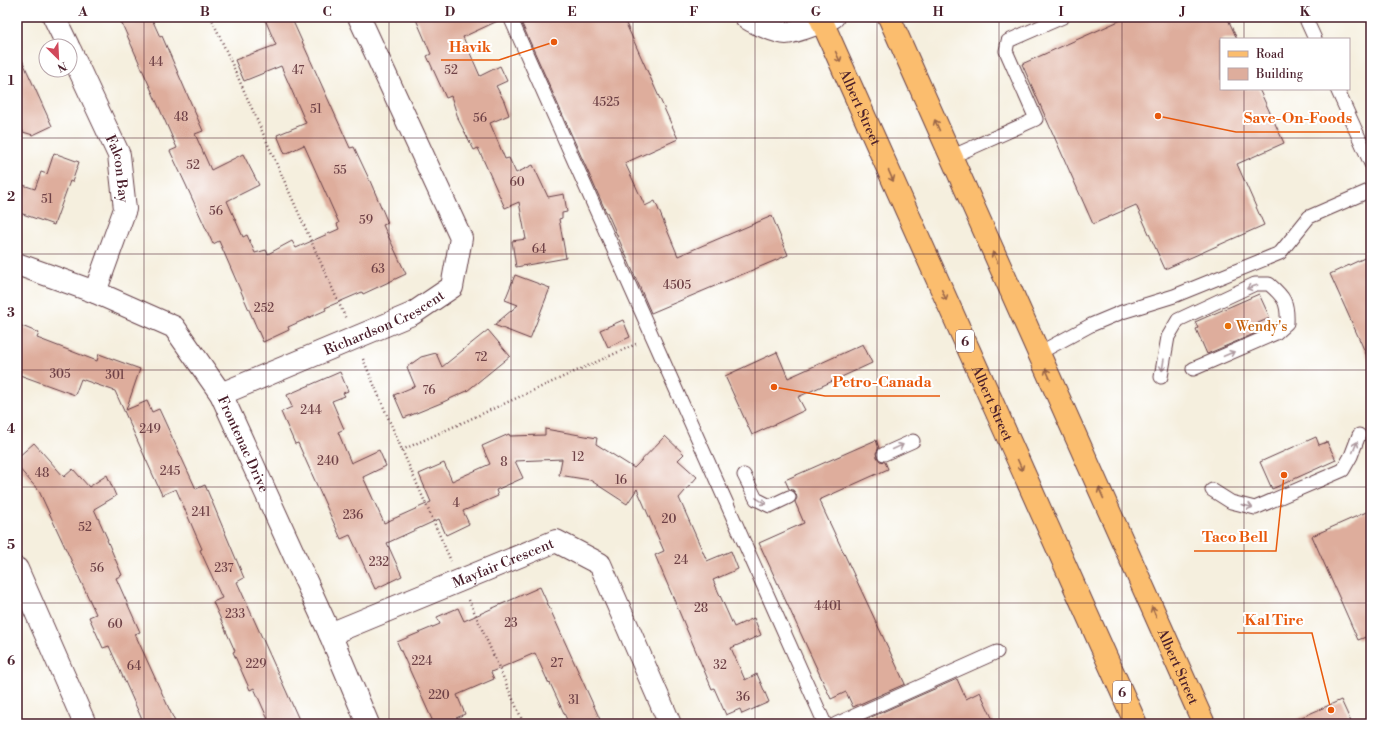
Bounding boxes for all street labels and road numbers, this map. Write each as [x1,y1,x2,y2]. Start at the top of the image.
street label: Albert Street [834,66,884,149]
street label: Falcon Bay [101,132,132,204]
street label: Richardson Crescent [321,287,448,360]
road number: 6 [956,330,974,352]
street label: Albert Street [966,362,1016,444]
street label: Frontenac Drive [213,393,273,496]
street label: Mayfair Crescent [450,535,557,593]
street label: Albert Street [1152,625,1202,708]
road number: 6 [1113,681,1131,703]

